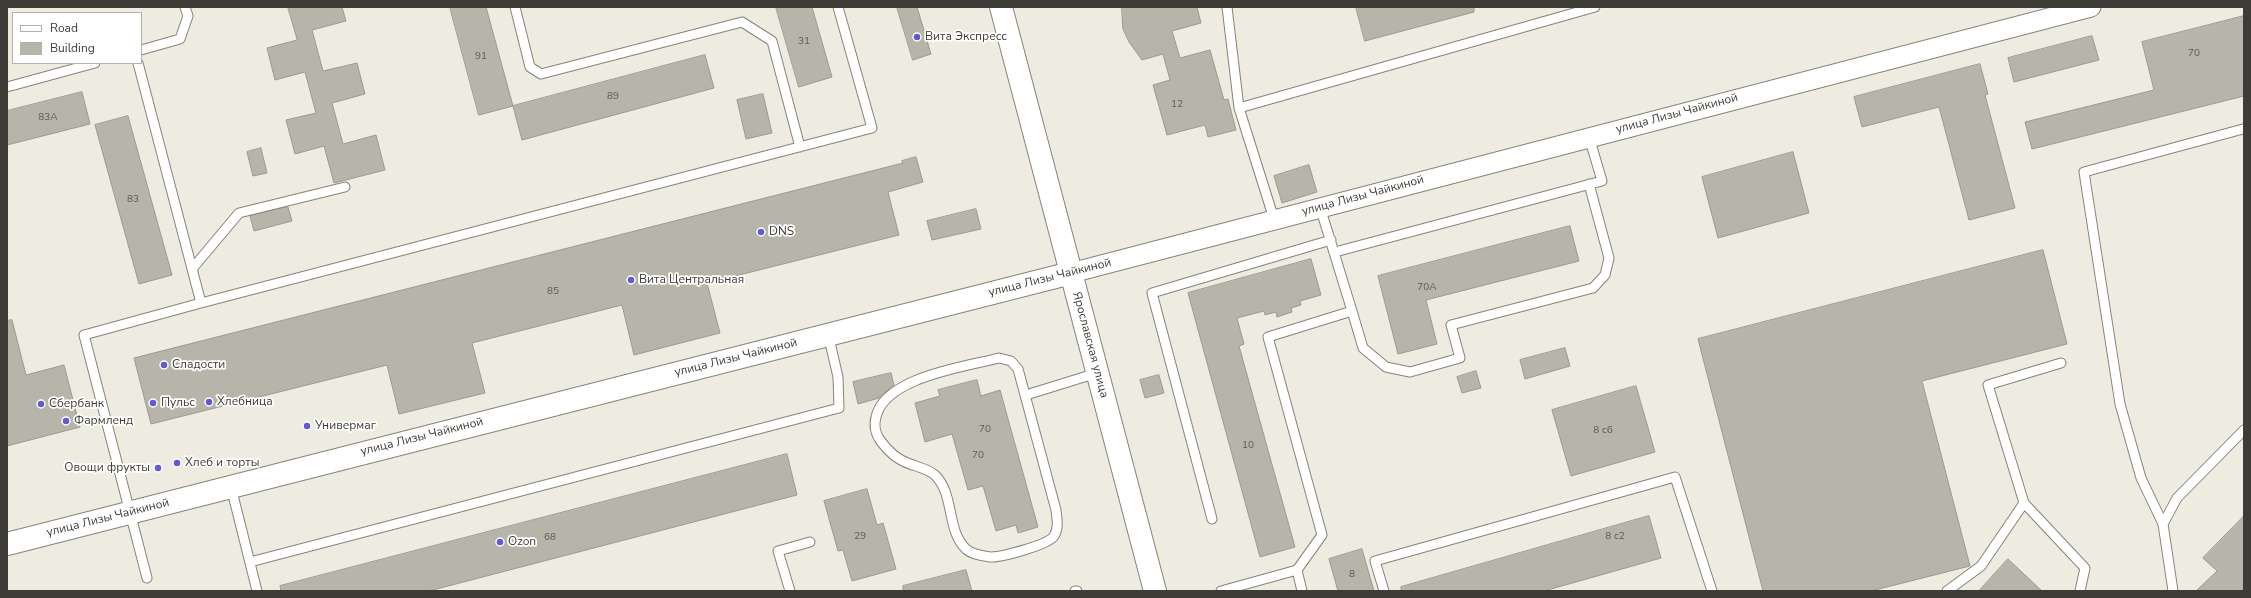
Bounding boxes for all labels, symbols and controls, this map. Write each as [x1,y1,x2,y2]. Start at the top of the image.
legend [12,12,142,64]
text: Road [50,20,78,36]
place label: Вита Экспресс [925,30,1007,44]
marker: Вита Экспресс [912,32,922,42]
house number: 31 [798,36,810,48]
text: Building [50,40,95,56]
house number: 70 [2188,48,2200,60]
house number: 91 [475,51,487,63]
house number: 89 [607,91,619,103]
street label: улица Лизы Чайкиной [1614,91,1740,137]
house number: 12 [1171,99,1183,111]
house number: 83А [38,112,58,124]
street label: улица Лизы Чайкиной [1300,173,1426,219]
house number: 83 [127,194,139,206]
place label: DNS [769,225,794,239]
marker: DNS [756,227,766,237]
street label: улица Лизы Чайкиной [987,256,1113,300]
place label: Вита Центральная [639,273,744,287]
marker: Вита Центральная [626,275,636,285]
house number: 70А [1417,282,1437,294]
house number: 85 [547,286,559,298]
street label: Ярославская улица [1069,290,1111,400]
street label: улица Лизы Чайкиной [673,336,799,380]
place label: Сладости [172,358,225,372]
marker: Сладости [159,360,169,370]
place label: Хлебница [217,395,273,409]
place label: Пульс [161,396,195,410]
place label: Сбербанк [49,397,104,411]
marker: Хлебница [204,397,214,407]
marker: Пульс [148,398,158,408]
marker: Сбербанк [36,399,46,409]
place label: Фармленд [74,414,133,428]
street label: улица Лизы Чайкиной [359,415,485,459]
marker: Фармленд [61,416,71,426]
place label: Универмаг [315,419,376,433]
marker: Универмаг [302,421,312,431]
house number: 70 [979,424,991,436]
house number: 8 с6 [1593,425,1613,437]
house number: 10 [1242,440,1254,452]
house number: 70 [972,450,984,462]
place label: Хлеб и торты [185,456,259,470]
marker: Хлеб и торты [172,458,182,468]
place label: Овощи фрукты [64,461,150,475]
marker: Овощи фрукты [153,463,163,473]
street label: улица Лизы Чайкиной [45,496,171,540]
house number: 29 [854,531,866,543]
house number: 8 с2 [1605,531,1625,543]
house number: 68 [544,532,556,544]
place label: Ozon [508,535,536,549]
marker: Ozon [495,537,505,547]
house number: 8 [1349,569,1355,581]

